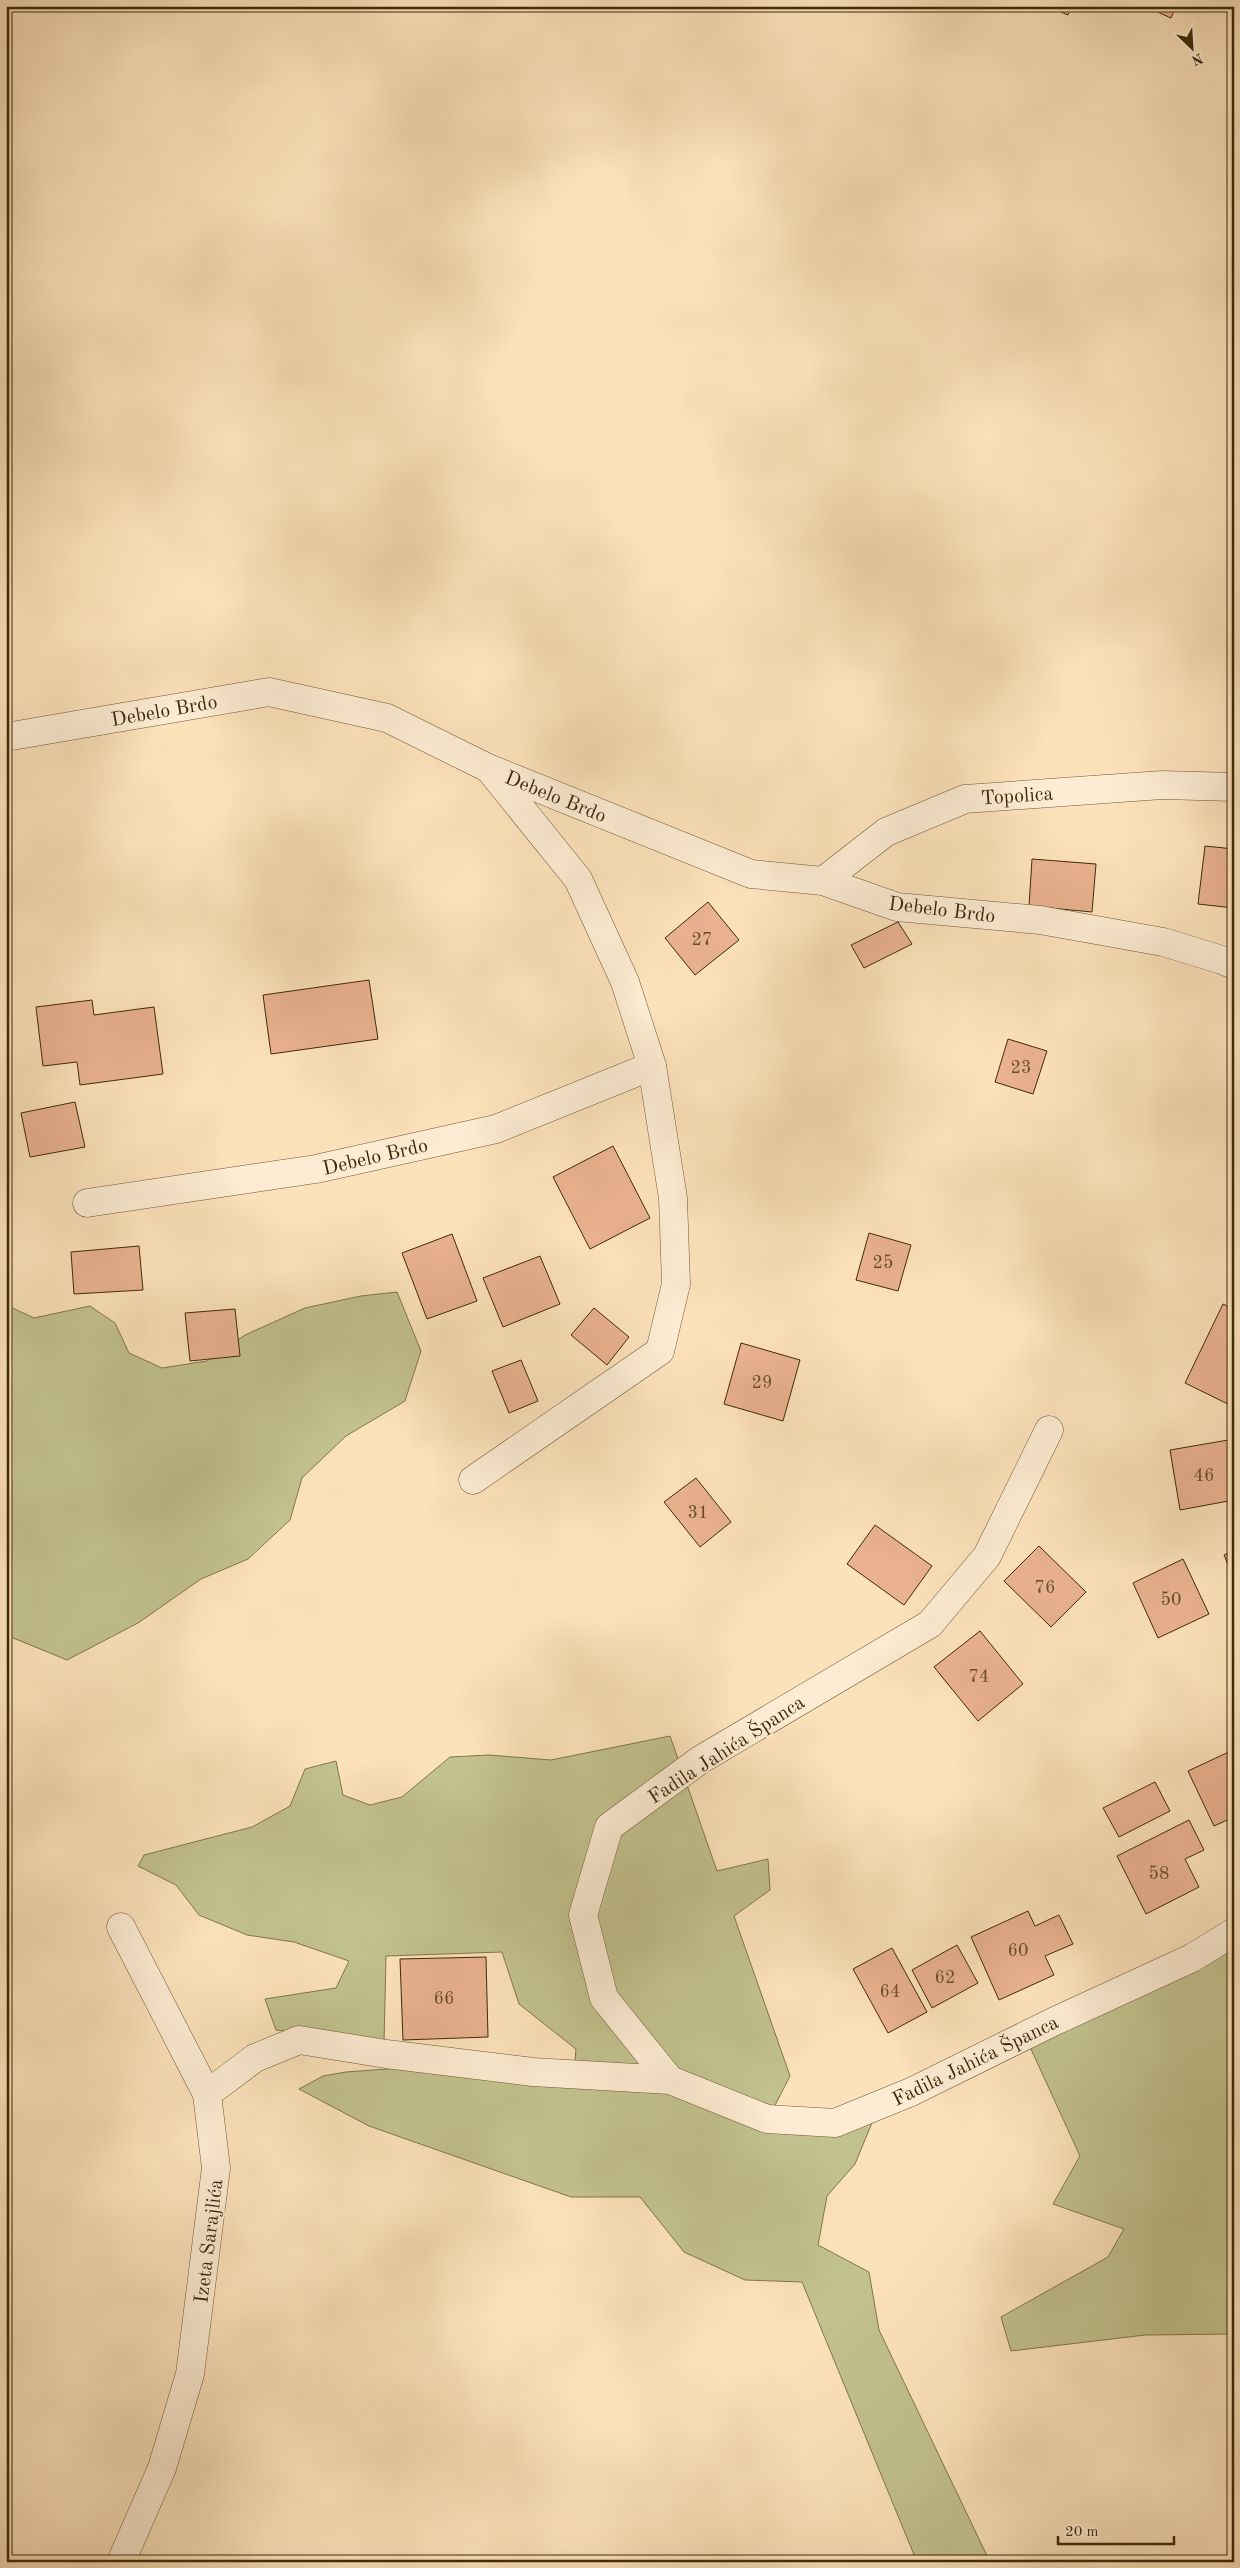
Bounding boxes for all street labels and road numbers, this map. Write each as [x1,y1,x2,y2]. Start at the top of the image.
street label: Debelo Brdo [110,693,219,731]
street label: Debelo Brdo [502,768,609,827]
street label: Topolica [980,784,1054,810]
street label: Debelo Brdo [887,895,996,927]
street label: Debelo Brdo [321,1136,430,1180]
street label: Fadila Jahića Španca [643,1689,809,1809]
street label: Fadila Jahića Španca [888,2009,1062,2111]
street label: Izeta Sarajlića [192,2178,228,2304]

